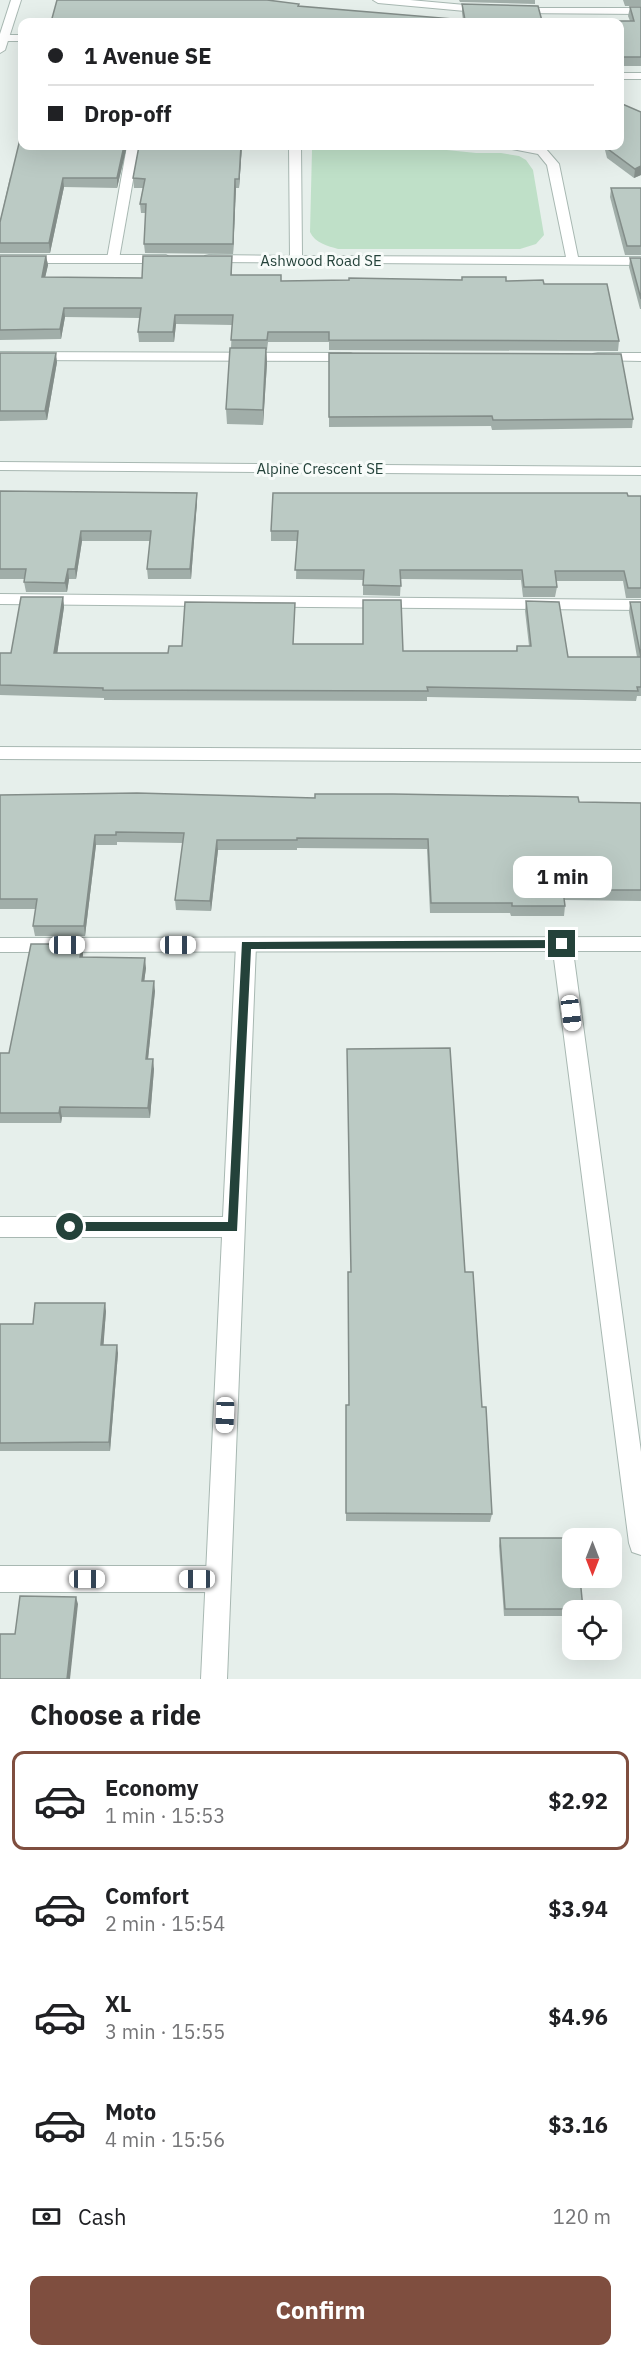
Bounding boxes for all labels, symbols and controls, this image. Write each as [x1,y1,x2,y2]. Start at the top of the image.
text: 1 Avenue SE [84,41,212,70]
text: Drop-off [84,99,171,128]
street label: Ashwood Road SE [260,251,382,270]
street label: Alpine Crescent SE [256,459,384,478]
callout: 1 min [512,857,612,899]
text: 1 min [536,863,589,890]
route end [548,930,575,957]
car [49,936,85,954]
car [160,936,196,954]
car [560,994,582,1032]
route start [56,1213,83,1240]
car [215,1397,235,1433]
north arrow [562,1528,622,1588]
map controls [562,1528,622,1660]
car [69,1570,105,1588]
car [179,1570,215,1588]
button: locate [562,1600,622,1660]
text: Choose a ride [30,1697,201,1732]
text: Economy [105,1773,199,1802]
icon: car [33,1774,87,1828]
text: $2.92 [548,1786,608,1815]
text: 1 min · 15:53 [105,1802,225,1829]
text: Comfort [105,1881,189,1910]
icon: car [33,1882,87,1936]
text: $3.94 [548,1894,608,1923]
text: 2 min · 15:54 [105,1910,225,1937]
text: XL [105,1989,131,2018]
icon: car [33,1990,87,2044]
text: $4.96 [548,2002,608,2031]
text: 3 min · 15:55 [105,2018,225,2045]
text: Moto [105,2097,156,2126]
icon: car [33,2098,87,2152]
text: $3.16 [548,2110,608,2139]
text: 4 min · 15:56 [105,2126,225,2153]
icon: cash [30,2200,63,2233]
text: Cash [78,2202,127,2231]
text: 120 m [553,2203,611,2230]
button: Confirm [30,2276,611,2345]

